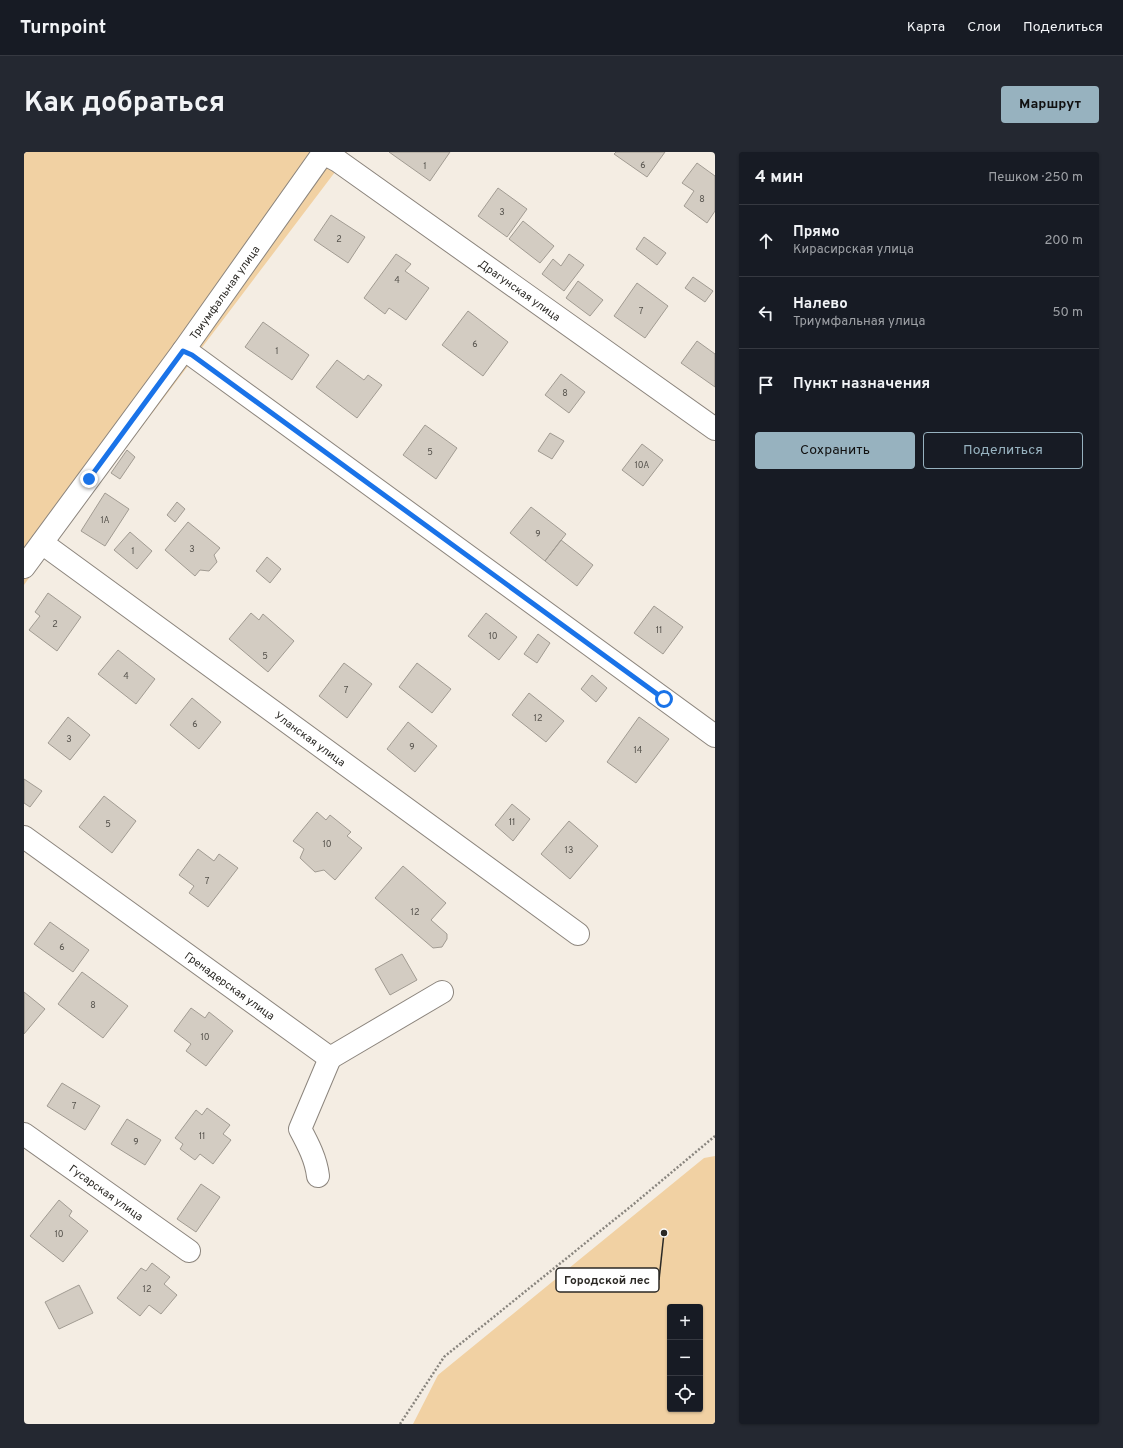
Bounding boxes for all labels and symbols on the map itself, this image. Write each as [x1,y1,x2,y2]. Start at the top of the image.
house number: 6 [640,160,646,171]
house number: 1 [423,161,427,172]
house number: 8 [699,194,705,205]
house number: 3 [499,207,505,218]
house number: 2 [336,234,342,245]
street label: Триумфальная улица [187,243,264,343]
street label: Драгунская улица [476,257,563,325]
house number: 4 [394,275,400,286]
house number: 7 [639,306,644,317]
house number: 6 [472,339,478,350]
house number: 1 [275,346,279,357]
house number: 8 [562,388,568,399]
house number: 5 [427,447,433,458]
house number: 10А [635,460,649,471]
route end [80,470,98,488]
house number: 1А [100,515,110,526]
house number: 9 [535,529,541,540]
house number: 3 [189,544,195,555]
house number: 1 [131,546,135,557]
house number: 2 [52,619,58,630]
house number: 11 [656,625,662,636]
house number: 10 [488,631,498,642]
house number: 5 [262,651,268,662]
house number: 4 [123,671,129,682]
house number: 7 [344,685,349,696]
route start [655,690,673,708]
street label: Уланская улица [271,709,348,770]
house number: 12 [534,713,542,724]
house number: 6 [192,719,198,730]
house number: 3 [66,734,72,745]
house number: 9 [409,742,415,753]
house number: 14 [634,745,643,756]
house number: 11 [509,817,515,828]
house number: 5 [105,819,111,830]
house number: 10 [322,839,332,850]
house number: 13 [565,845,573,856]
house number: 7 [205,876,210,887]
house number: 12 [411,907,419,918]
house number: 6 [59,942,65,953]
street label: Гренадерская улица [182,949,277,1024]
house number: 8 [90,1000,96,1011]
house number: 10 [200,1032,210,1043]
house number: 7 [72,1101,77,1112]
house number: 11 [199,1131,205,1142]
house number: 9 [133,1137,139,1148]
street label: Гусарская улица [66,1162,146,1224]
house number: 10 [54,1229,64,1240]
callout: Городской лес [556,1268,659,1292]
text: Городской лес [564,1273,650,1289]
house number: 12 [143,1284,151,1295]

